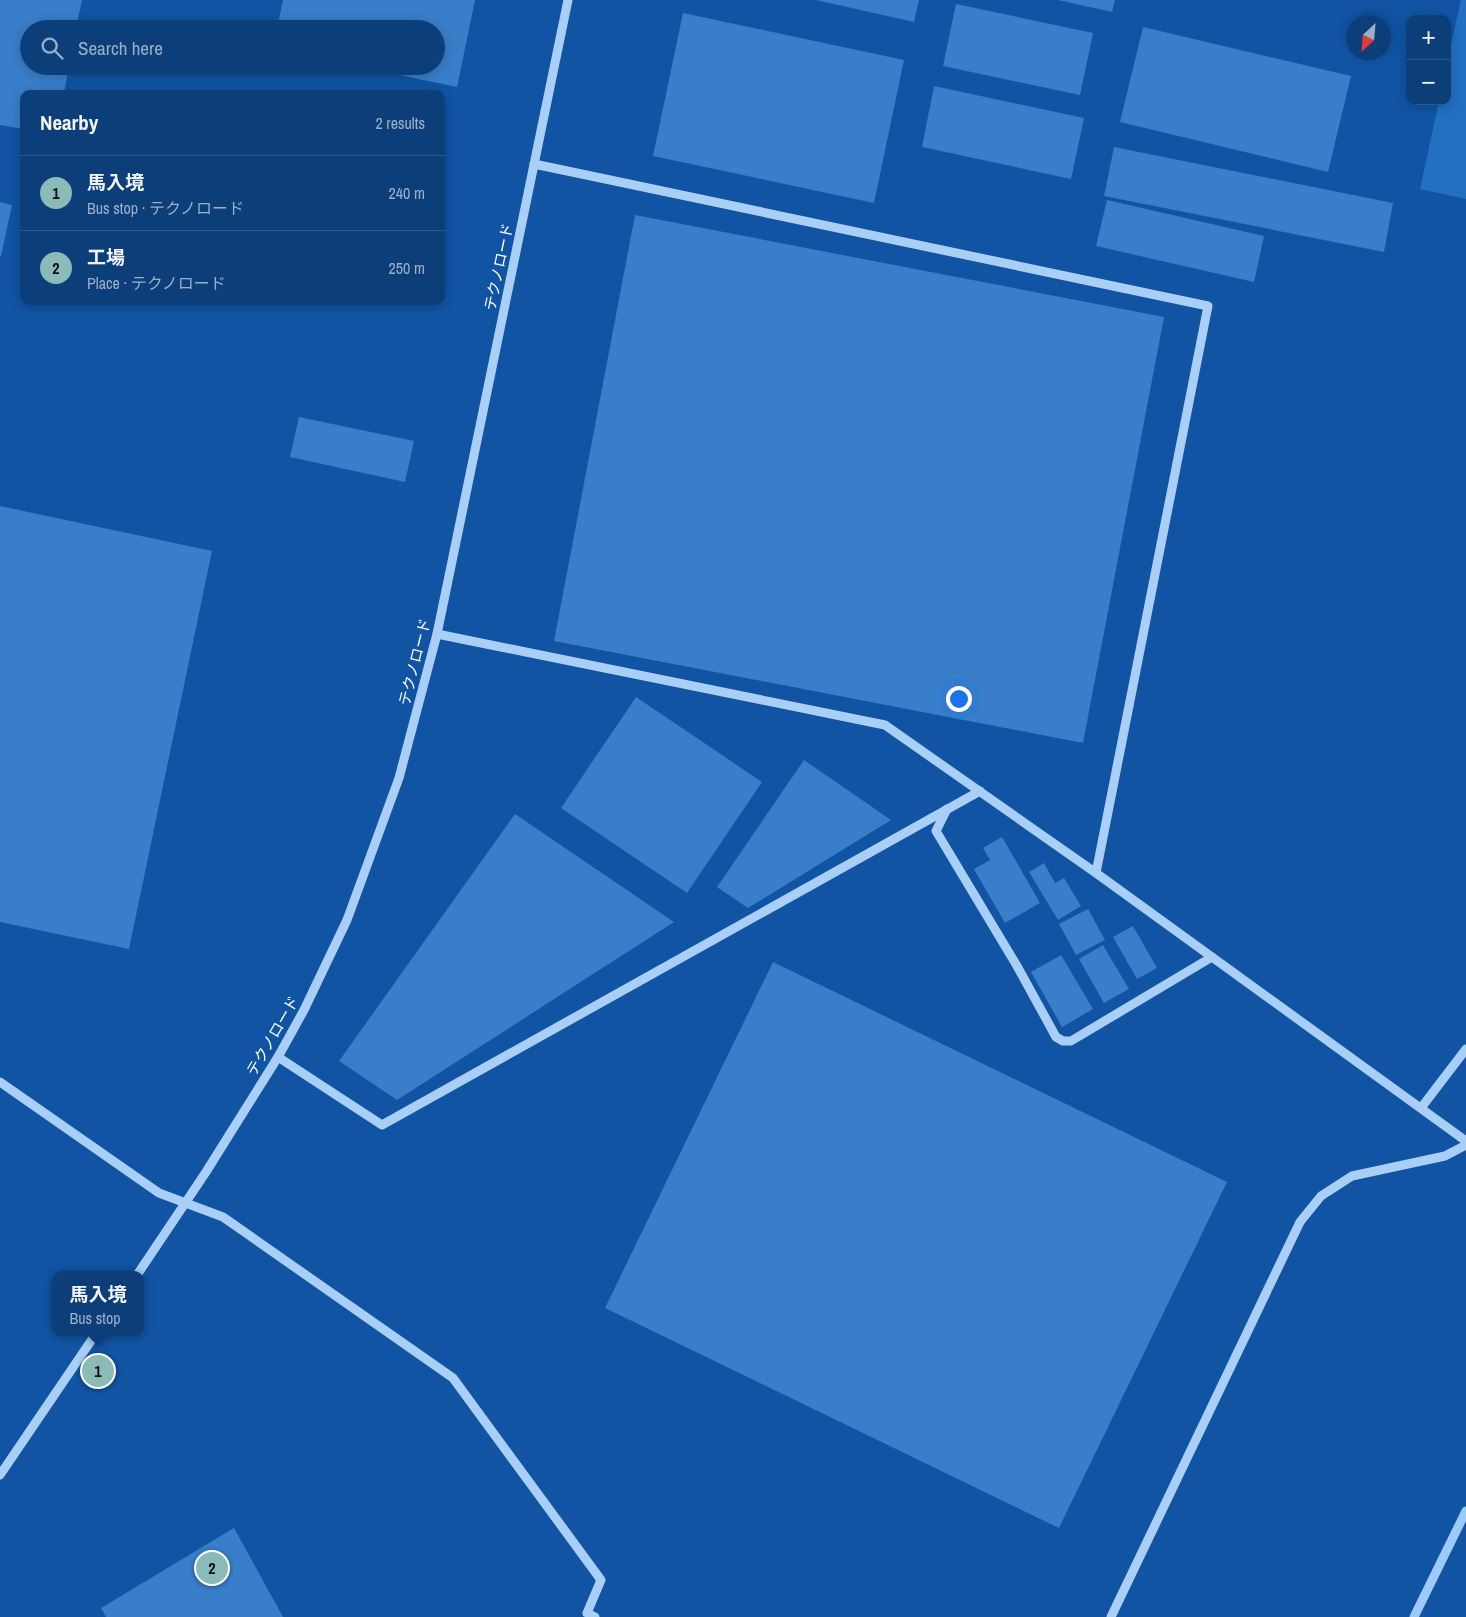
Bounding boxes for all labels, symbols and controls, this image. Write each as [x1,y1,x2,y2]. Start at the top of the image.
north arrow [1346,15,1391,60]
map controls [1406,15,1451,105]
button: + [1406,15,1451,60]
search box [20,20,445,75]
icon: search [38,34,66,62]
text: Search here [78,35,163,61]
button: − [1406,60,1451,105]
text: Nearby [40,108,98,137]
text: 2 results [375,112,425,134]
text: 馬入境 [87,169,144,195]
text: 1 [52,182,60,204]
text: 240 m [389,182,425,204]
text: Bus stop · テクノロード [87,197,244,219]
street label: テクノロード [479,221,518,313]
text: 工場 [87,244,125,270]
text: 2 [52,257,60,279]
text: 250 m [389,257,425,279]
text: Place · テクノロード [87,272,226,294]
street label: テクノロード [394,616,435,708]
your location [946,686,972,712]
street label: テクノロード [241,992,304,1080]
popup [52,1271,144,1336]
text: 馬入境 [69,1281,127,1307]
text: Bus stop [69,1307,121,1329]
pin: 1 [82,1352,114,1390]
pin: 2 [196,1549,228,1587]

